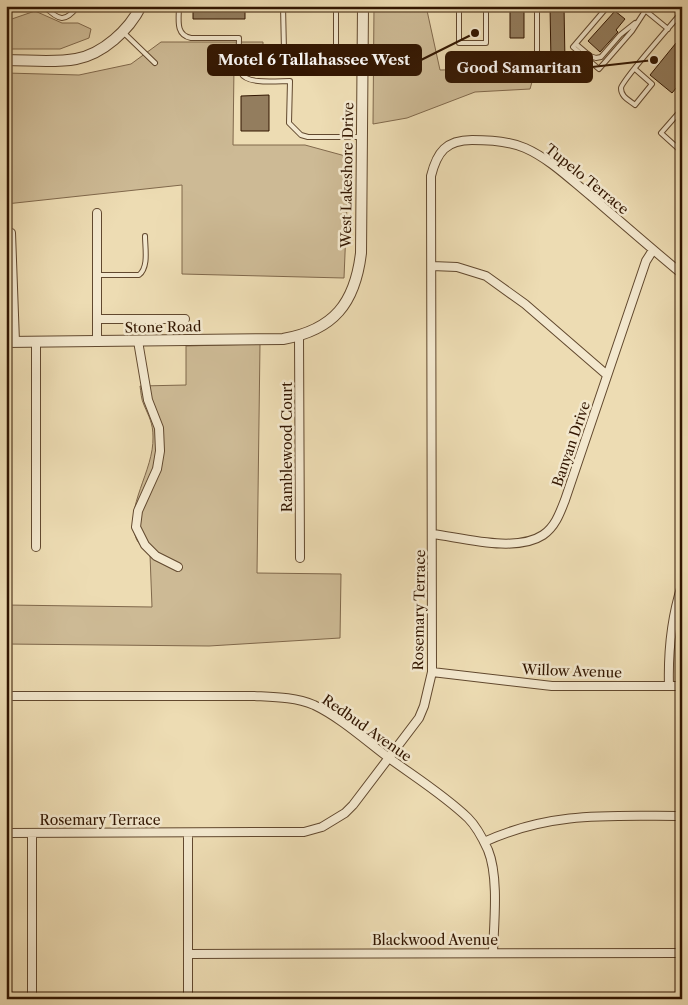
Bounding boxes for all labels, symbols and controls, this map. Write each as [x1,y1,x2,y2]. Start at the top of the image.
callout: Motel 6 Tallahassee West [208,45,421,75]
text: Motel 6 Tallahassee West [218,50,410,69]
callout: Good Samaritan [446,52,592,82]
text: Good Samaritan [456,58,582,77]
street label: West Lakeshore Drive [337,102,357,249]
street label: Tupelo Terrace [542,140,633,218]
street label: Stone Road [124,317,202,337]
street label: Ramblewood Court [278,382,296,512]
street label: Banyan Drive [548,399,594,489]
street label: Rosemary Terrace [409,549,429,671]
street label: Willow Avenue [521,660,623,682]
street label: Redbud Avenue [319,690,415,766]
street label: Rosemary Terrace [40,811,161,829]
street label: Blackwood Avenue [372,931,498,949]

